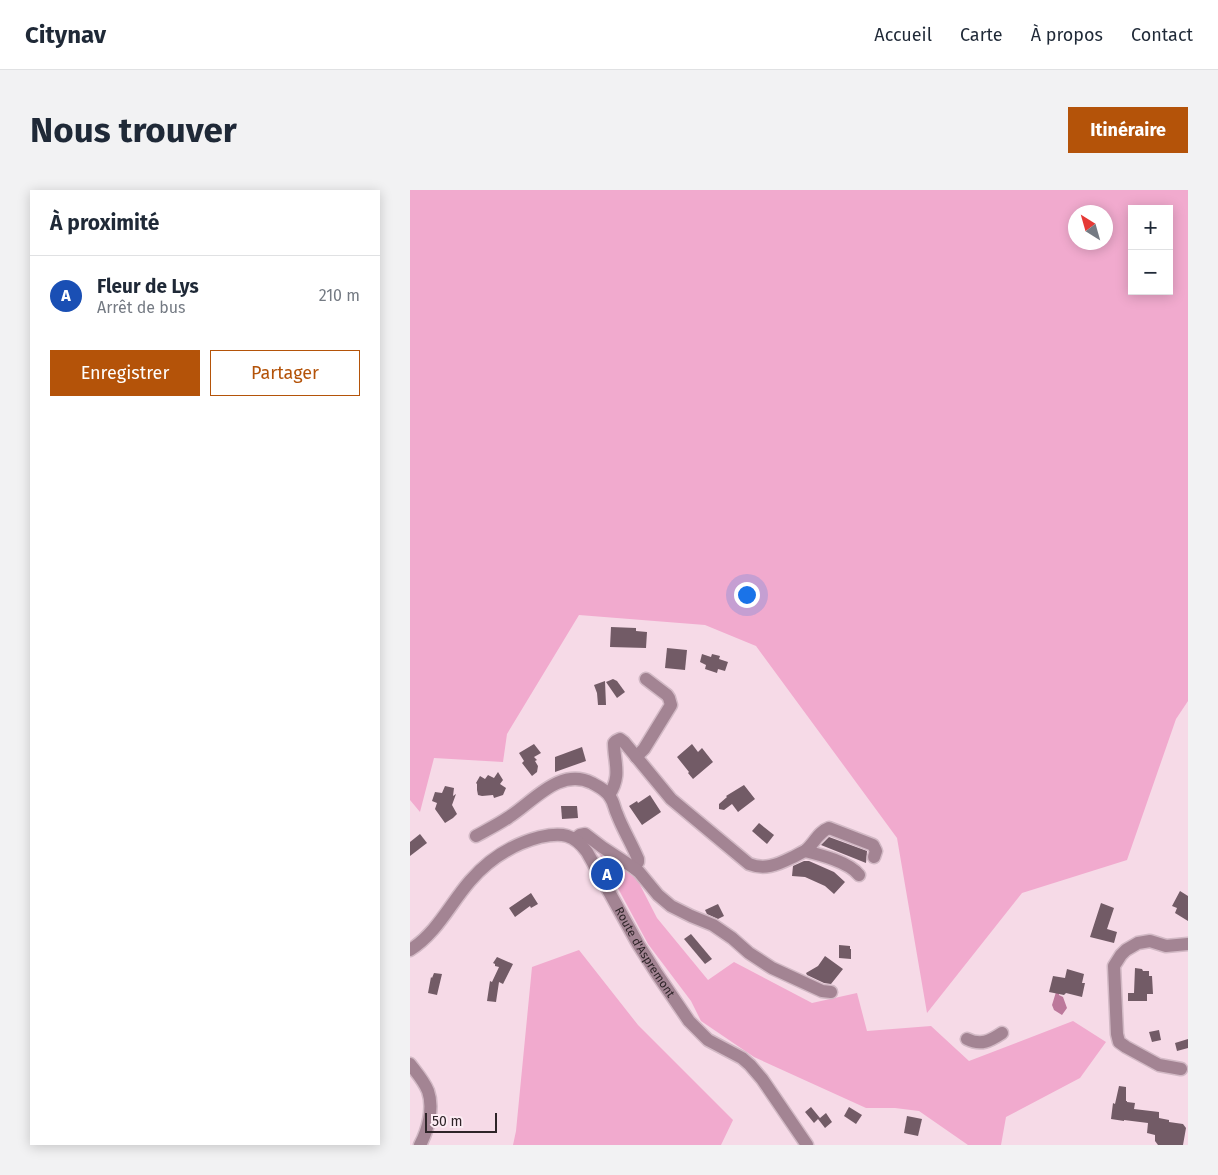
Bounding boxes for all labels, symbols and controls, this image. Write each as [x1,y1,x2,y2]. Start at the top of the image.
text: Citynav [25,21,106,49]
text: Accueil [874,24,932,46]
text: Carte [960,24,1003,46]
text: À propos [1031,24,1103,46]
text: Contact [1131,24,1193,46]
button: Itinéraire [1068,107,1188,153]
text: Nous trouver [30,109,237,151]
north arrow [1068,205,1113,250]
map controls [1128,205,1173,295]
button: + [1128,205,1173,250]
text: À proximité [50,210,159,236]
button: − [1128,250,1173,295]
text: Fleur de Lys [97,275,199,298]
text: A [61,286,71,305]
text: 210 m [319,286,360,305]
text: Arrêt de bus [97,298,186,317]
button: Enregistrer [50,350,200,396]
button: Partager [210,350,360,396]
your location [734,582,760,608]
pin: A [591,855,623,893]
street label: Route d'Aspremont [612,905,678,1001]
scale bar [425,1110,498,1133]
text: 50 m [432,1113,463,1130]

